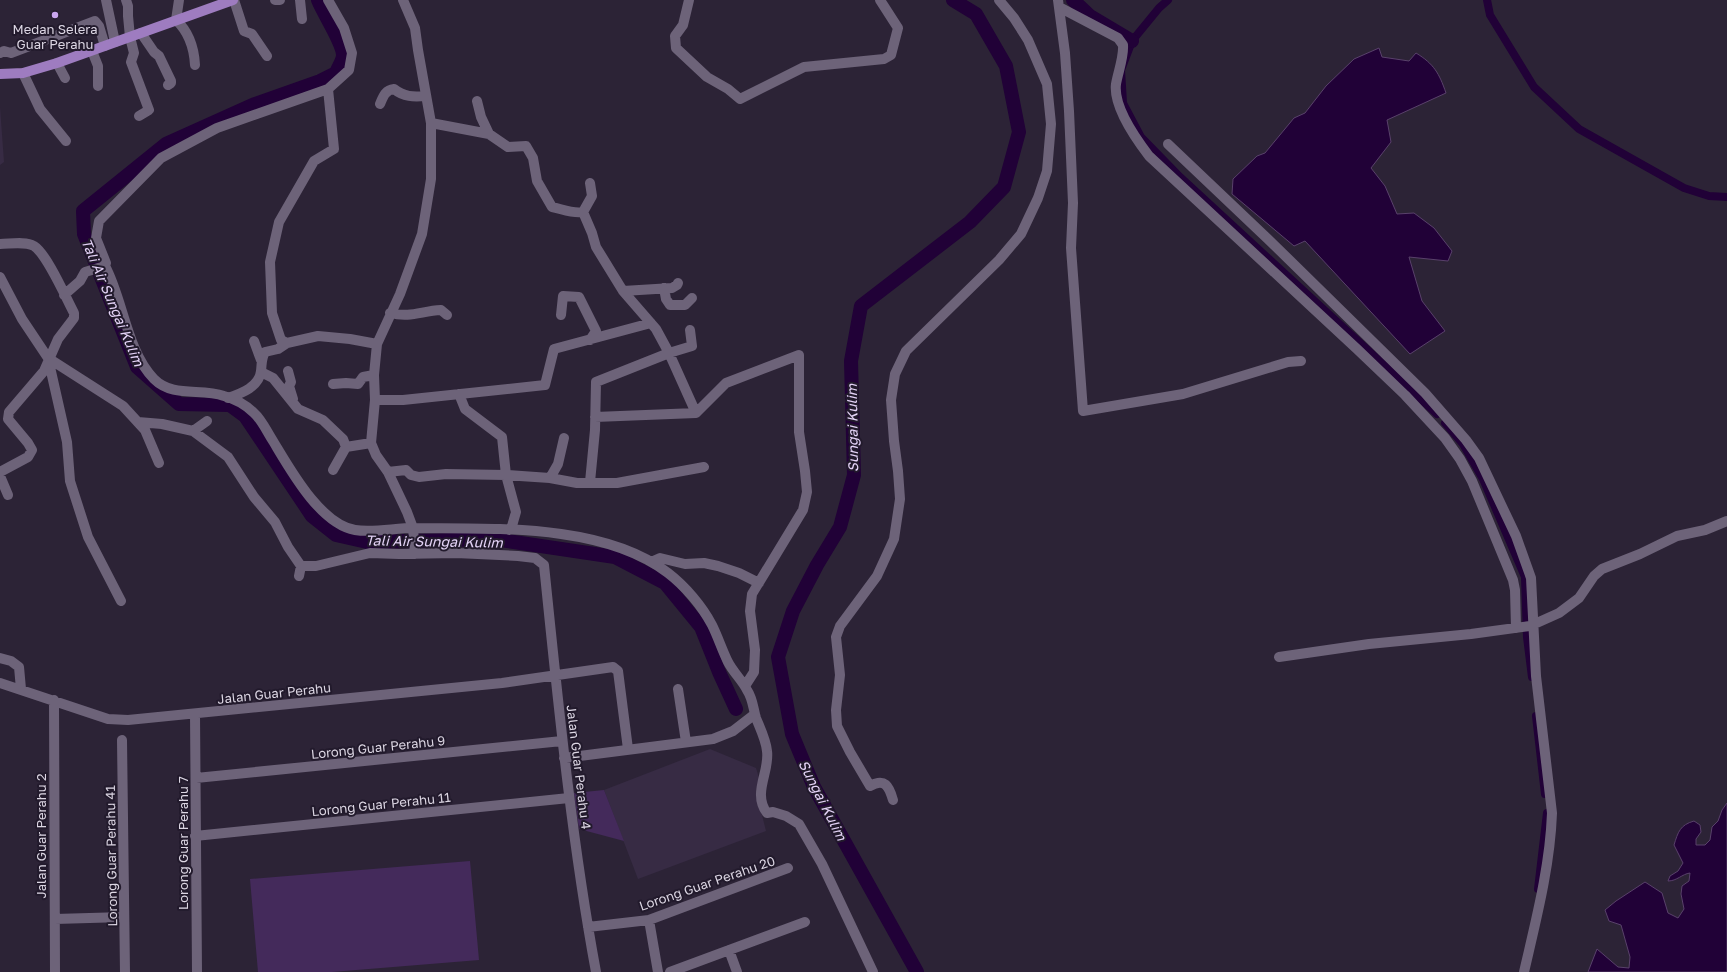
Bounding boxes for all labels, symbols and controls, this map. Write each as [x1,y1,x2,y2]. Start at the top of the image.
marker: Medan Selera Guar Perahu [50,10,60,20]
place label: Medan Selera Guar Perahu [12,21,98,52]
water label: Tali Air Sungai Kulim [78,235,148,369]
water label: Sungai Kulim [843,383,861,472]
water label: Tali Air Sungai Kulim [365,531,503,551]
street label: Jalan Guar Perahu [216,679,332,707]
street label: Jalan Guar Perahu 4 [563,704,595,830]
street label: Lorong Guar Perahu 9 [310,732,446,762]
water label: Sungai Kulim [795,757,851,844]
street label: Jalan Guar Perahu 2 [33,774,49,898]
street label: Lorong Guar Perahu 7 [175,776,191,910]
street label: Lorong Guar Perahu 41 [102,785,120,927]
street label: Lorong Guar Perahu 11 [311,789,451,819]
street label: Lorong Guar Perahu 20 [637,852,777,914]

